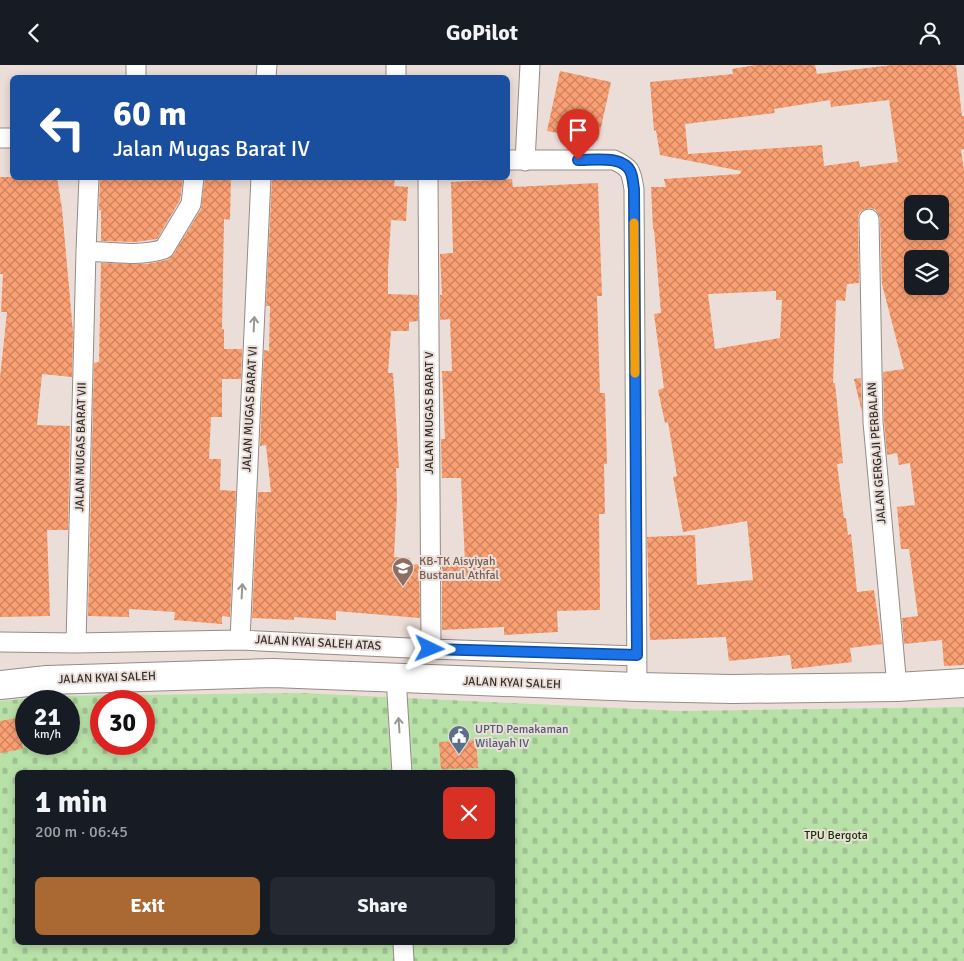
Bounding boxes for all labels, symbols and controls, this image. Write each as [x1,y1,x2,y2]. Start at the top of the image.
icon: back [20,19,48,47]
text: GoPilot [446,19,518,46]
icon: person [916,19,944,47]
text: 60 m [113,92,187,135]
icon: left [30,95,95,160]
pin [557,109,599,160]
icon: arrive [564,116,592,144]
text: Jalan Mugas Barat IV [113,135,310,162]
map controls [904,195,949,295]
button: search [904,195,949,240]
button: layers [904,250,949,295]
one-way arrow [250,316,259,332]
street label: JALAN MUGAS BARAT VI [239,346,261,472]
street label: JALAN MUGAS BARAT V [422,352,437,474]
street label: JALAN MUGAS BARAT VII [72,382,90,512]
street label: JALAN GERGAJI PERBALAN [865,382,889,524]
place label: KB-TK Aisyiyah Bustanul Athfal [419,554,500,583]
school or university icon: KB-TK Aisyiyah Bustanul Athfal [391,556,415,587]
one-way arrow [237,583,247,600]
position arrow [403,622,455,674]
street label: JALAN KYAI SALEH ATAS [255,632,382,654]
street label: JALAN KYAI SALEH [58,669,156,687]
street label: JALAN KYAI SALEH [463,674,561,692]
speed limit sign: 30 [90,690,155,755]
text: 21 [34,701,61,732]
one-way arrow [394,718,403,734]
place label: UPTD Pemakaman Wilayah IV [475,722,569,751]
public building icon: UPTD Pemakaman Wilayah IV [447,724,471,755]
text: km/h [34,727,61,742]
text: 1 min [35,784,107,821]
button: close [443,787,495,839]
text: 200 m · 06:45 [35,822,128,842]
park label: TPU Bergota [804,828,868,843]
button: Exit [35,877,260,935]
button: Share [270,877,495,935]

